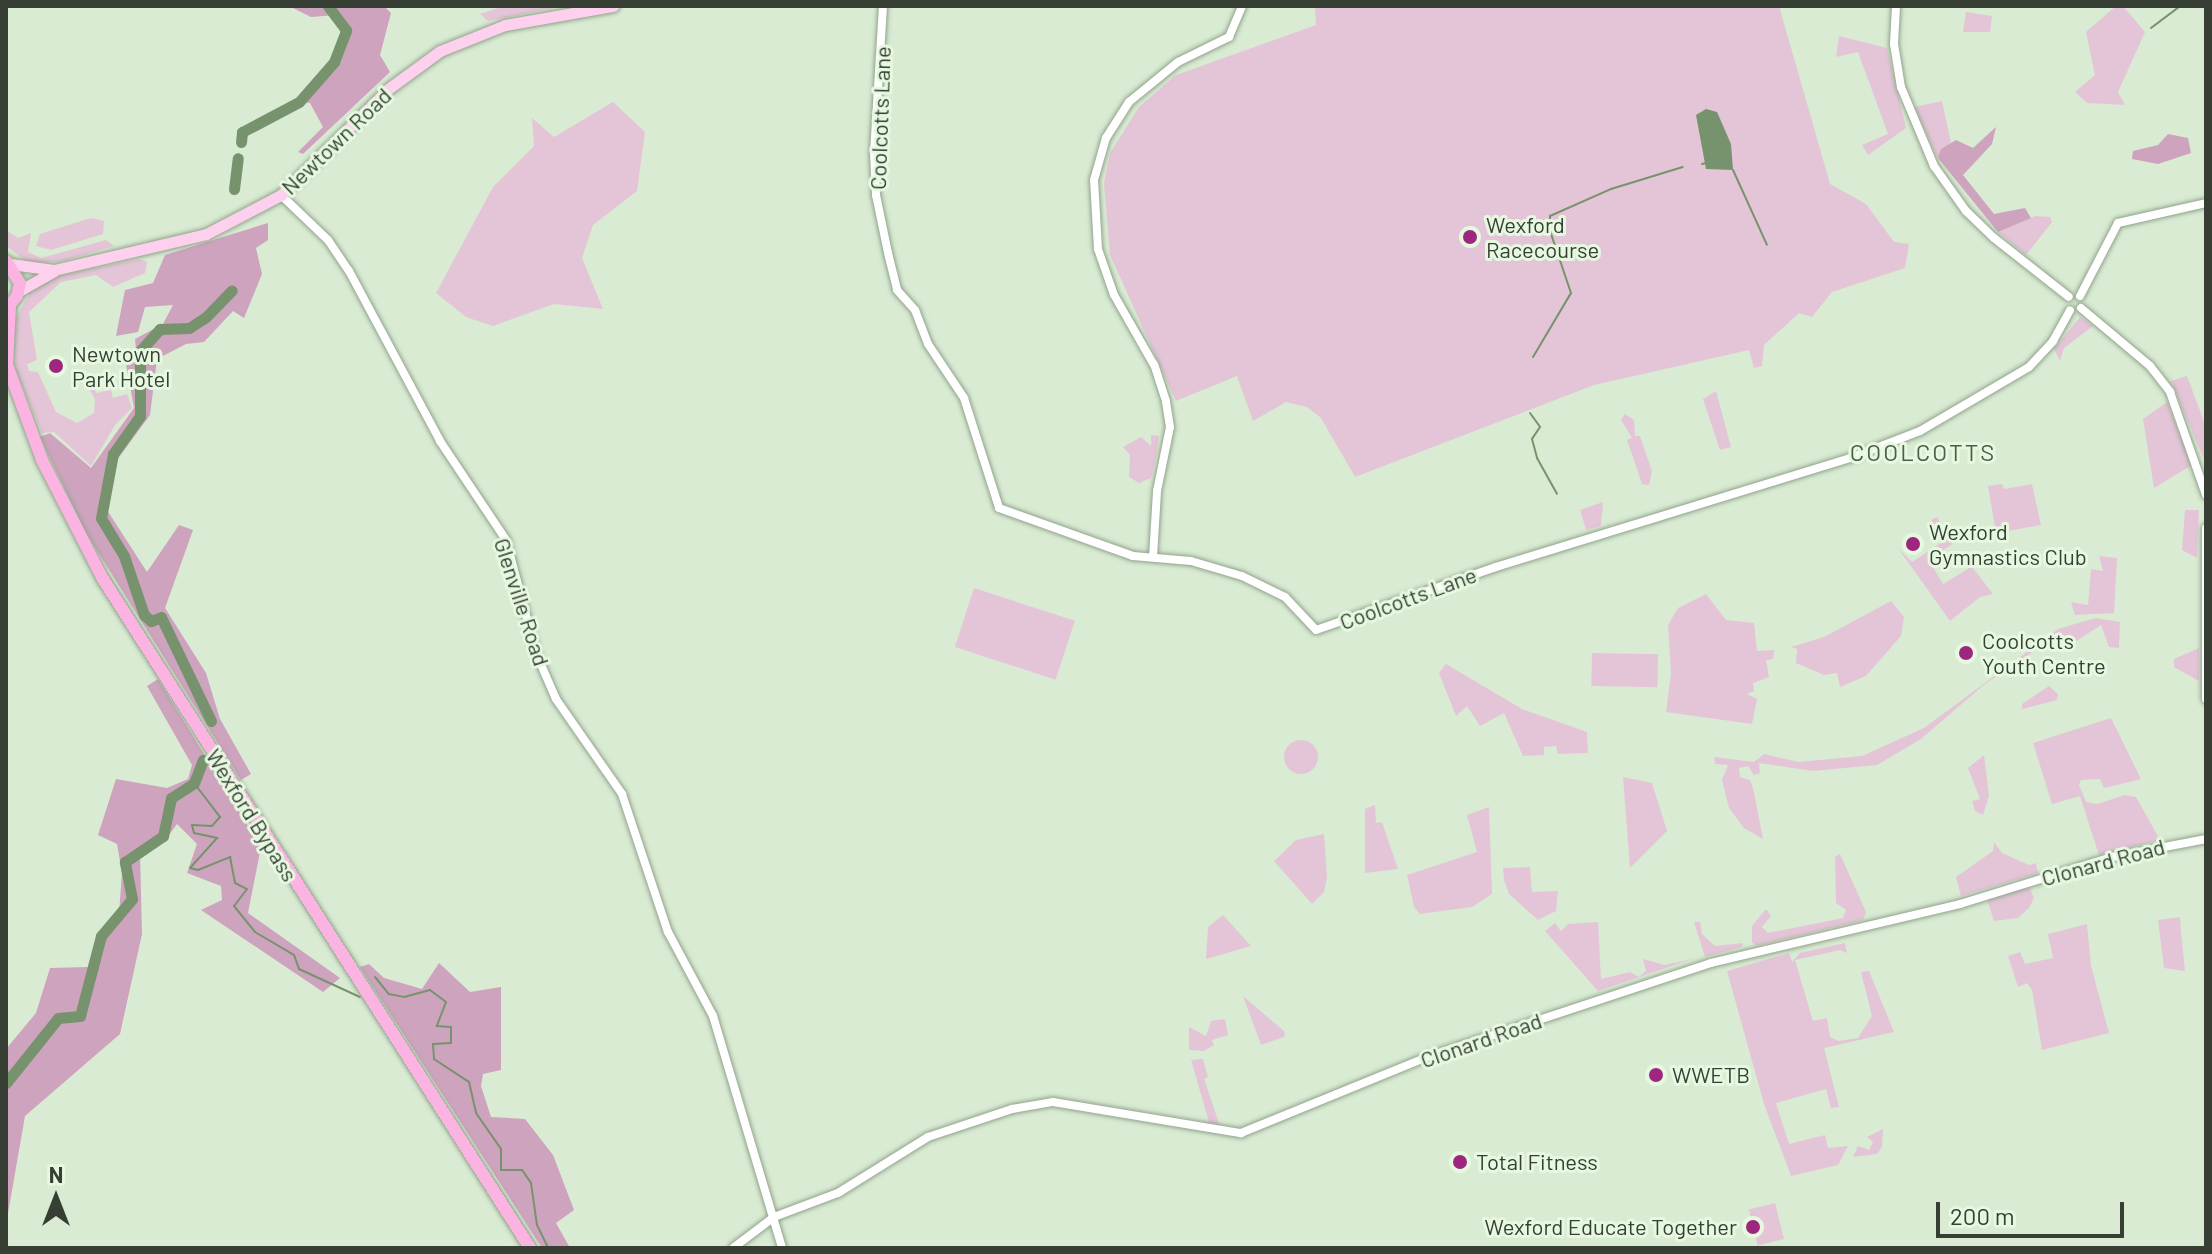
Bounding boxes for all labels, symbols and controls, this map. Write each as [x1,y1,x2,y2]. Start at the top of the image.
street label: Coolcotts Lane [864,46,896,190]
street label: Newtown Road [276,82,396,200]
place label: Wexford Racecourse [1486,211,1599,262]
marker: Wexford Racecourse [1461,228,1479,246]
place label: Newtown Park Hotel [72,340,170,392]
marker: Newtown Park Hotel [47,357,65,375]
district label: COOLCOTTS [1850,438,1996,466]
place label: Wexford Gymnastics Club [1929,518,2087,570]
street label: Glenville Road [489,535,555,669]
marker: Wexford Gymnastics Club [1904,535,1922,553]
street label: Coolcotts Lane [1336,561,1480,635]
place label: Coolcotts Youth Centre [1982,627,2106,678]
marker: Coolcotts Youth Centre [1957,644,1975,662]
street label: Wexford Bypass [201,744,303,886]
street label: Clonard Road [2039,833,2167,891]
street label: Clonard Road [1417,1007,1545,1073]
place label: WWETB [1672,1062,1750,1088]
marker: WWETB [1647,1066,1665,1084]
place label: Total Fitness [1476,1149,1598,1175]
marker: Total Fitness [1451,1153,1469,1171]
north arrow [16,1158,96,1238]
text: N [49,1161,63,1187]
scale bar [1940,1186,2128,1236]
text: 200 m [1950,1201,2015,1230]
place label: Wexford Educate Together [1484,1214,1737,1240]
marker: Wexford Educate Together [1744,1218,1762,1236]

